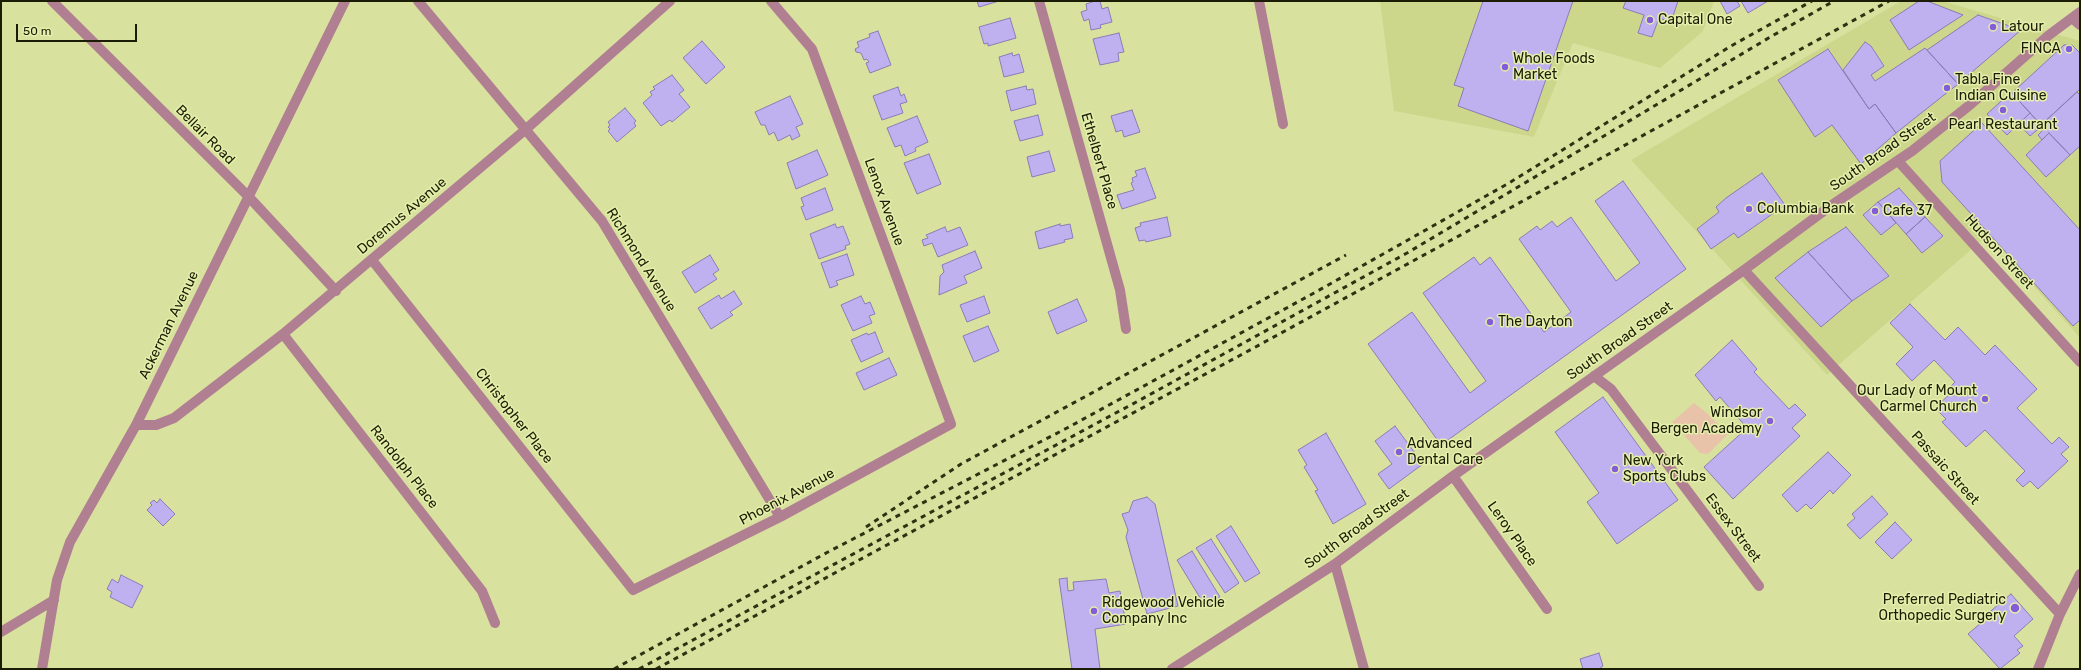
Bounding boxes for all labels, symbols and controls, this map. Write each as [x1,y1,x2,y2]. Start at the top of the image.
place label: Capital One [1658,12,1733,28]
marker: Capital One [1645,15,1655,25]
scale bar [18,16,139,42]
place label: Latour [2001,19,2044,35]
marker: Latour [1988,22,1998,32]
text: 50 m [23,24,51,38]
place label: FINCA [2021,41,2061,57]
marker: FINCA [2064,44,2074,54]
place label: Whole Foods Market [1513,51,1595,84]
marker: Whole Foods Market [1500,62,1510,72]
place label: Tabla Fine Indian Cuisine [1955,72,2047,104]
marker: Tabla Fine Indian Cuisine [1942,83,1952,93]
street label: Bellair Road [172,102,238,168]
marker: Pearl Restaurant [1998,105,2008,115]
street label: South Broad Street [1827,109,1939,195]
street label: Ethelbert Place [1077,111,1121,211]
place label: Pearl Restaurant [1948,117,2058,133]
street label: Lenox Avenue [860,156,908,248]
street label: Doremus Avenue [354,174,450,258]
place label: Columbia Bank [1757,201,1854,217]
place label: Cafe 37 [1883,203,1932,219]
marker: Columbia Bank [1744,204,1754,214]
street label: Richmond Avenue [602,205,680,315]
marker: Cafe 37 [1870,206,1880,216]
street label: Hudson Street [1961,211,2037,293]
street label: Ackerman Avenue [136,268,202,382]
street label: South Broad Street [1564,298,1676,384]
place label: The Dayton [1498,314,1573,330]
marker: The Dayton [1485,317,1495,327]
street label: Christopher Place [472,365,556,467]
place label: Our Lady of Mount Carmel Church [1857,383,1977,416]
marker: Our Lady of Mount Carmel Church [1980,394,1990,404]
place label: Windsor Bergen Academy [1651,405,1762,438]
marker: Windsor Bergen Academy [1765,416,1775,426]
street label: Randolph Place [366,422,442,512]
street label: Passaic Street [1907,428,1983,508]
place label: Advanced Dental Care [1407,436,1483,468]
marker: Advanced Dental Care [1394,447,1404,457]
place label: New York Sports Clubs [1623,453,1706,486]
marker: New York Sports Clubs [1610,464,1620,474]
street label: Phoenix Avenue [737,465,837,529]
street label: South Broad Street [1301,485,1413,573]
street label: Essex Street [1702,490,1764,566]
street label: Leroy Place [1484,498,1540,570]
place label: Preferred Pediatric Orthopedic Surgery [1879,592,2006,624]
place label: Ridgewood Vehicle Company Inc [1102,595,1225,628]
marker: Preferred Pediatric Orthopedic Surgery [2009,602,2021,614]
marker: Ridgewood Vehicle Company Inc [1089,606,1099,616]

